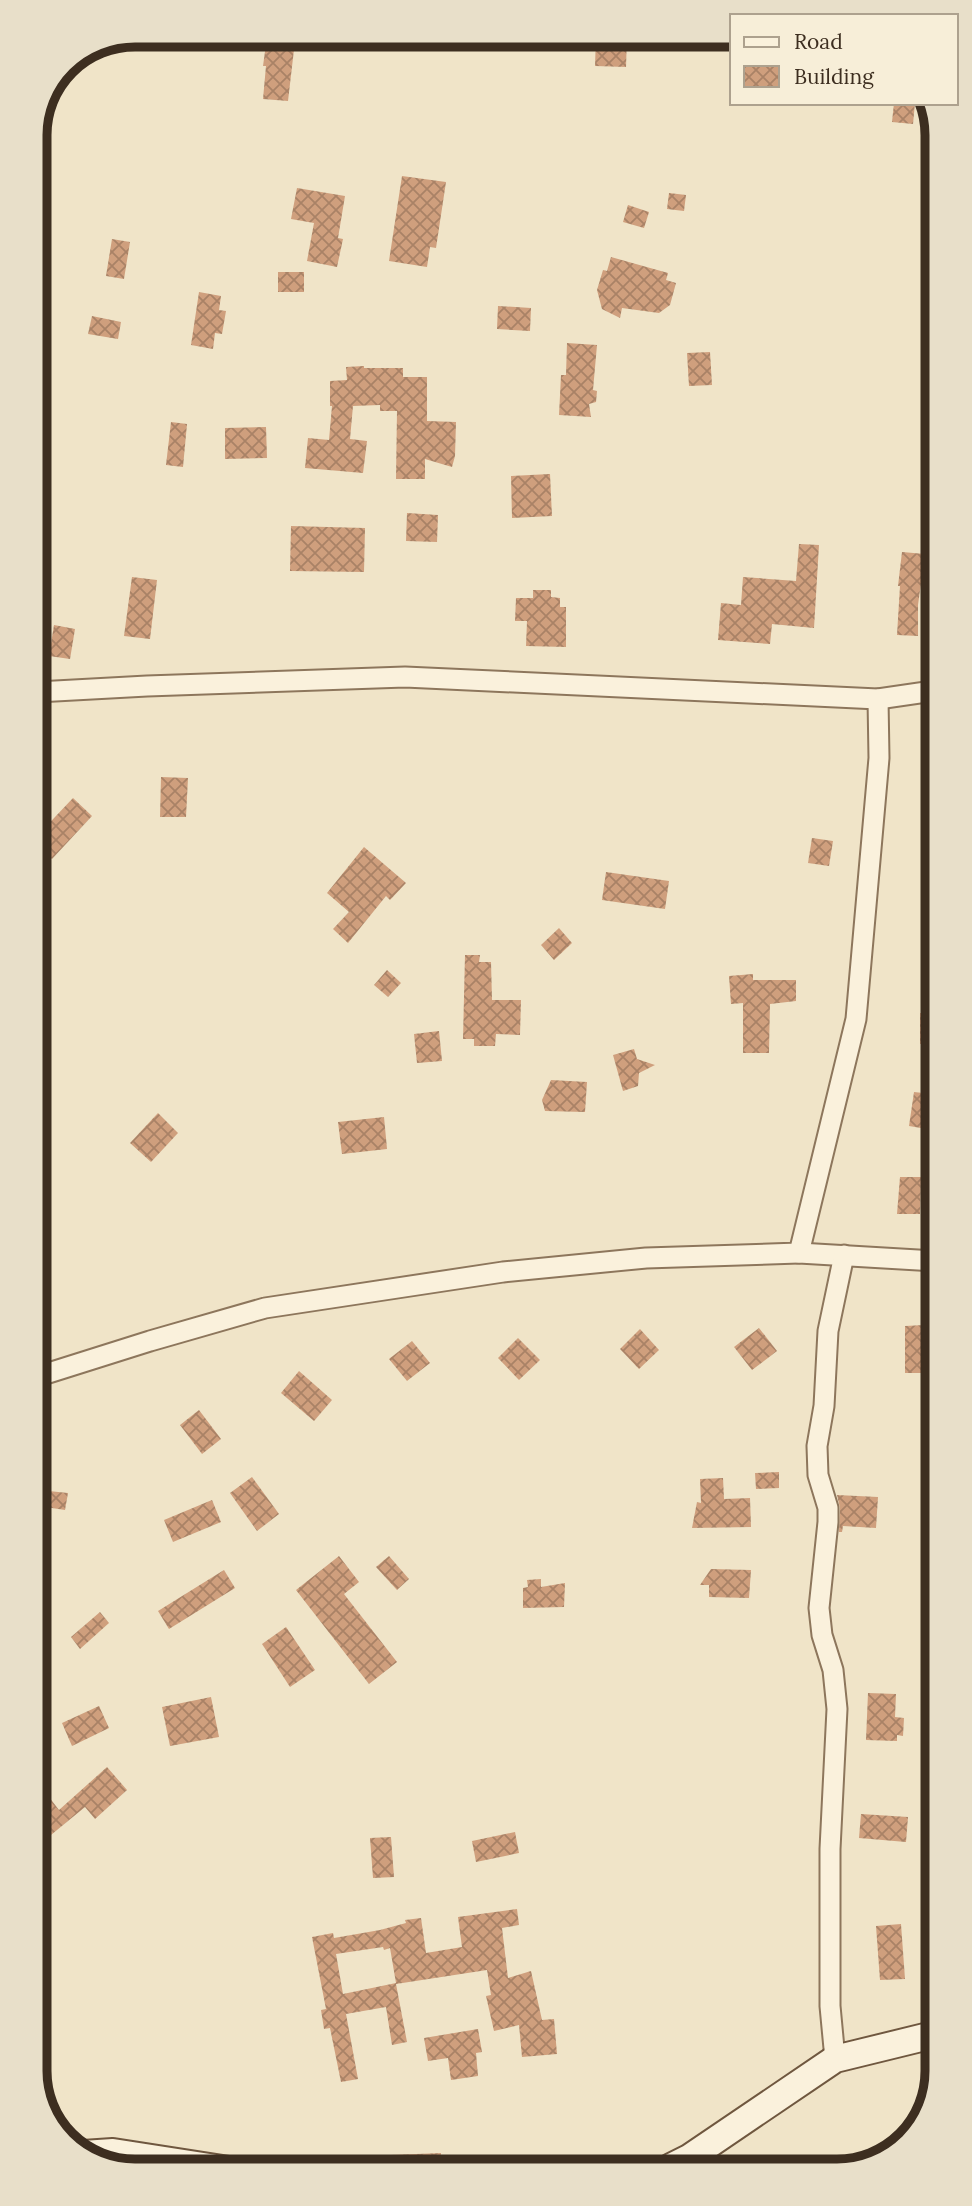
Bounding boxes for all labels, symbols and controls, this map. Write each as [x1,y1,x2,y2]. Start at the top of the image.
legend [730,14,958,105]
text: Road [794,28,843,55]
text: Building [794,63,874,90]

